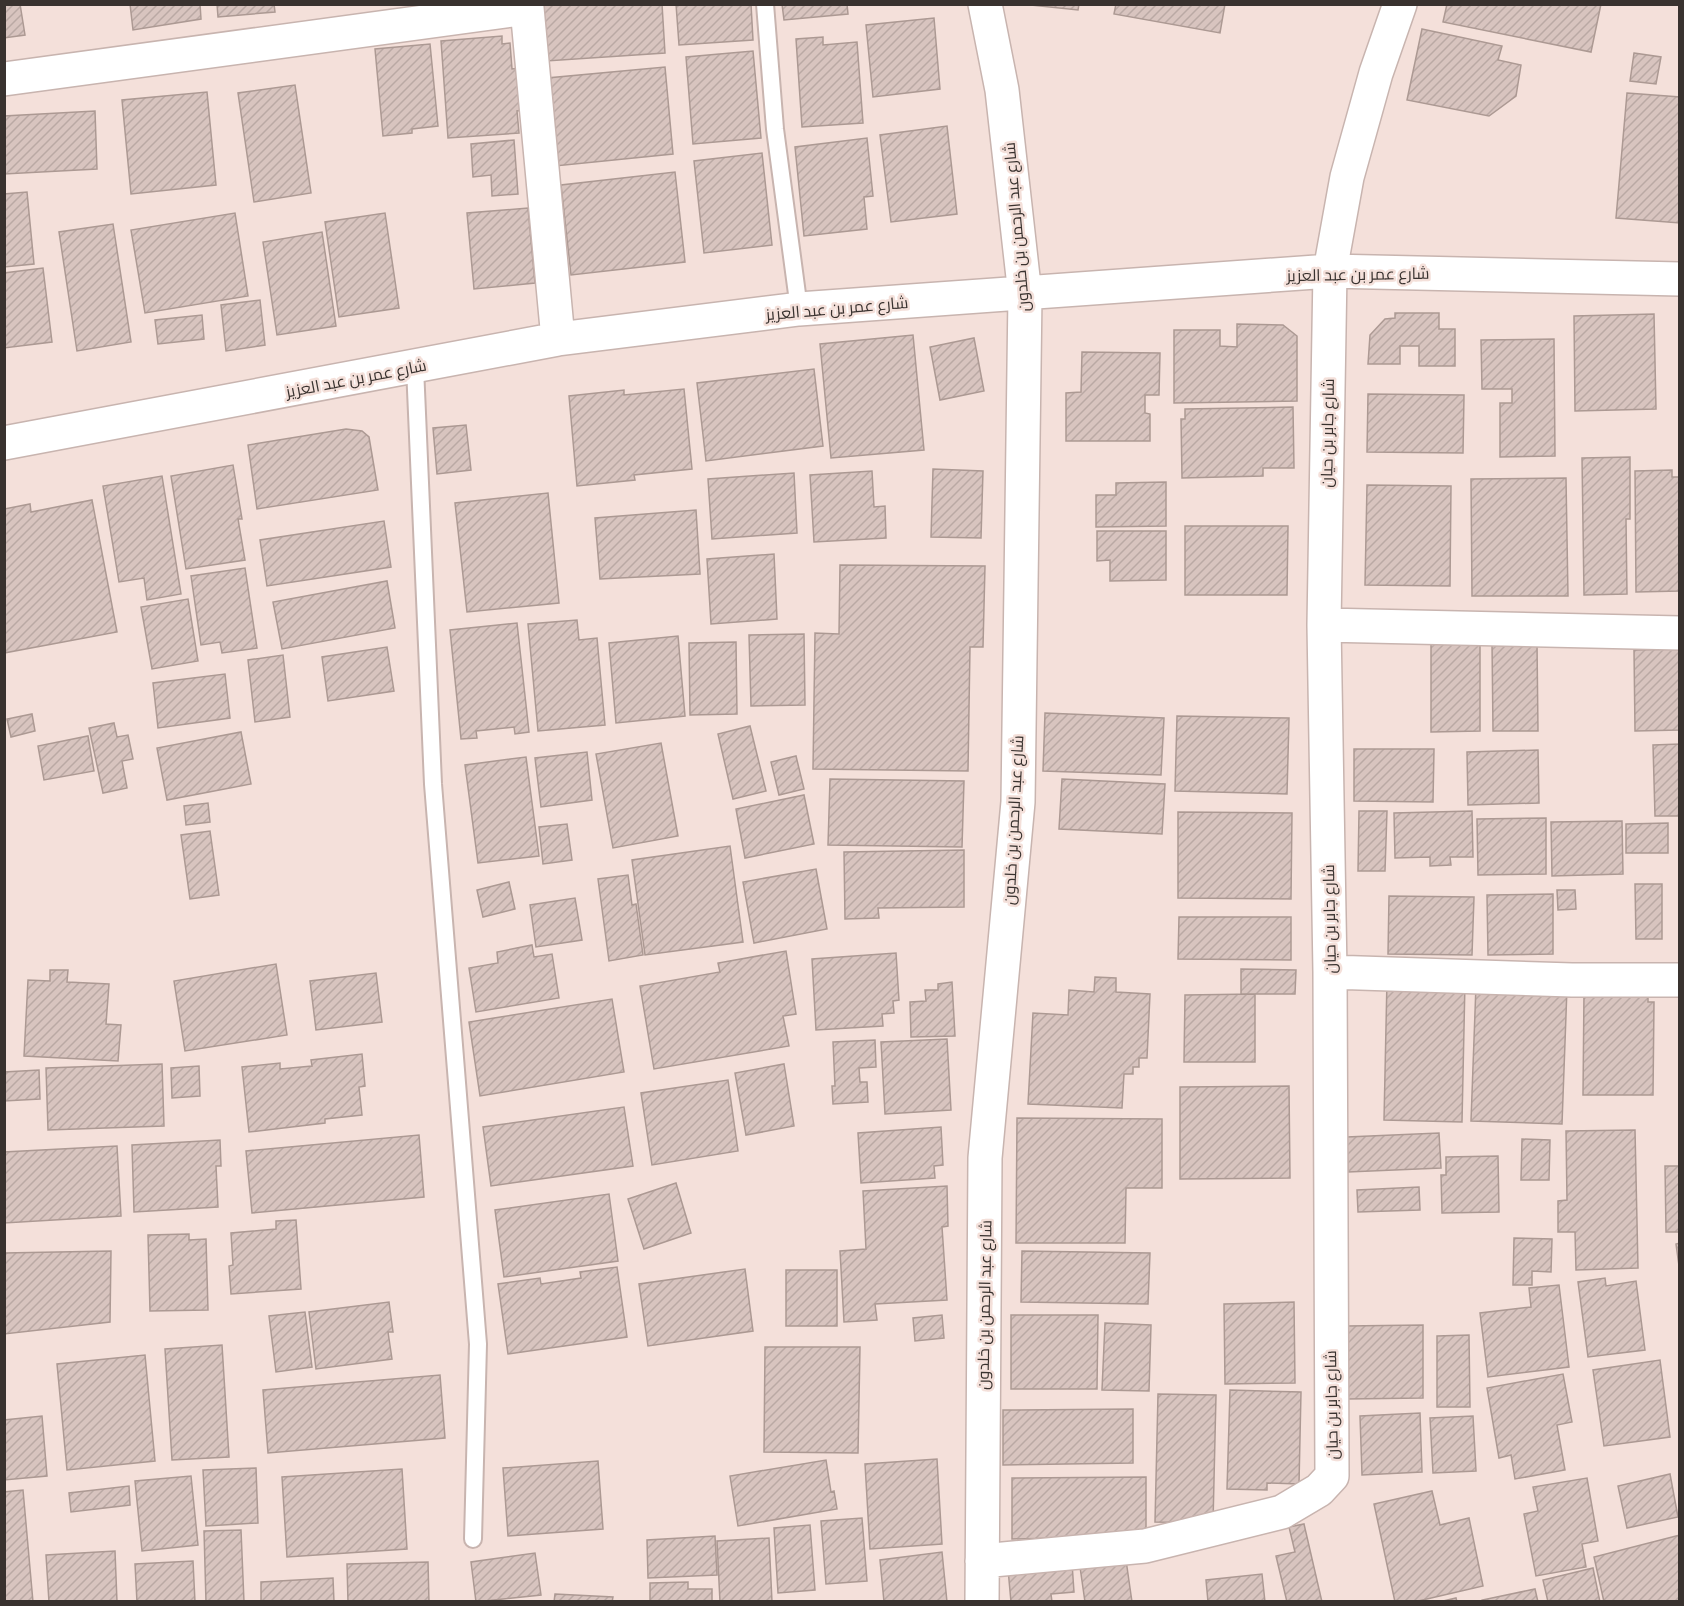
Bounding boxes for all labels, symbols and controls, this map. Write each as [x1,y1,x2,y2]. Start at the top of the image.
street label: شارع عبد الرحمن بن خلدون [1000,141,1035,312]
street label: شارع عمر بن عبد العزيز [1285,264,1430,287]
street label: شارع عمر بن عبد العزيز [764,293,909,326]
street label: شارع عمر بن عبد العزيز [283,356,428,404]
street label: شارع جابر بن حيان [1317,378,1340,488]
street label: شارع عبد الرحمن بن خلدون [1000,735,1029,905]
street label: شارع جابر بن حيان [1319,864,1342,974]
street label: شارع عبد الرحمن بن خلدون [974,1220,997,1390]
street label: شارع جابر بن حيان [1321,1350,1344,1460]

